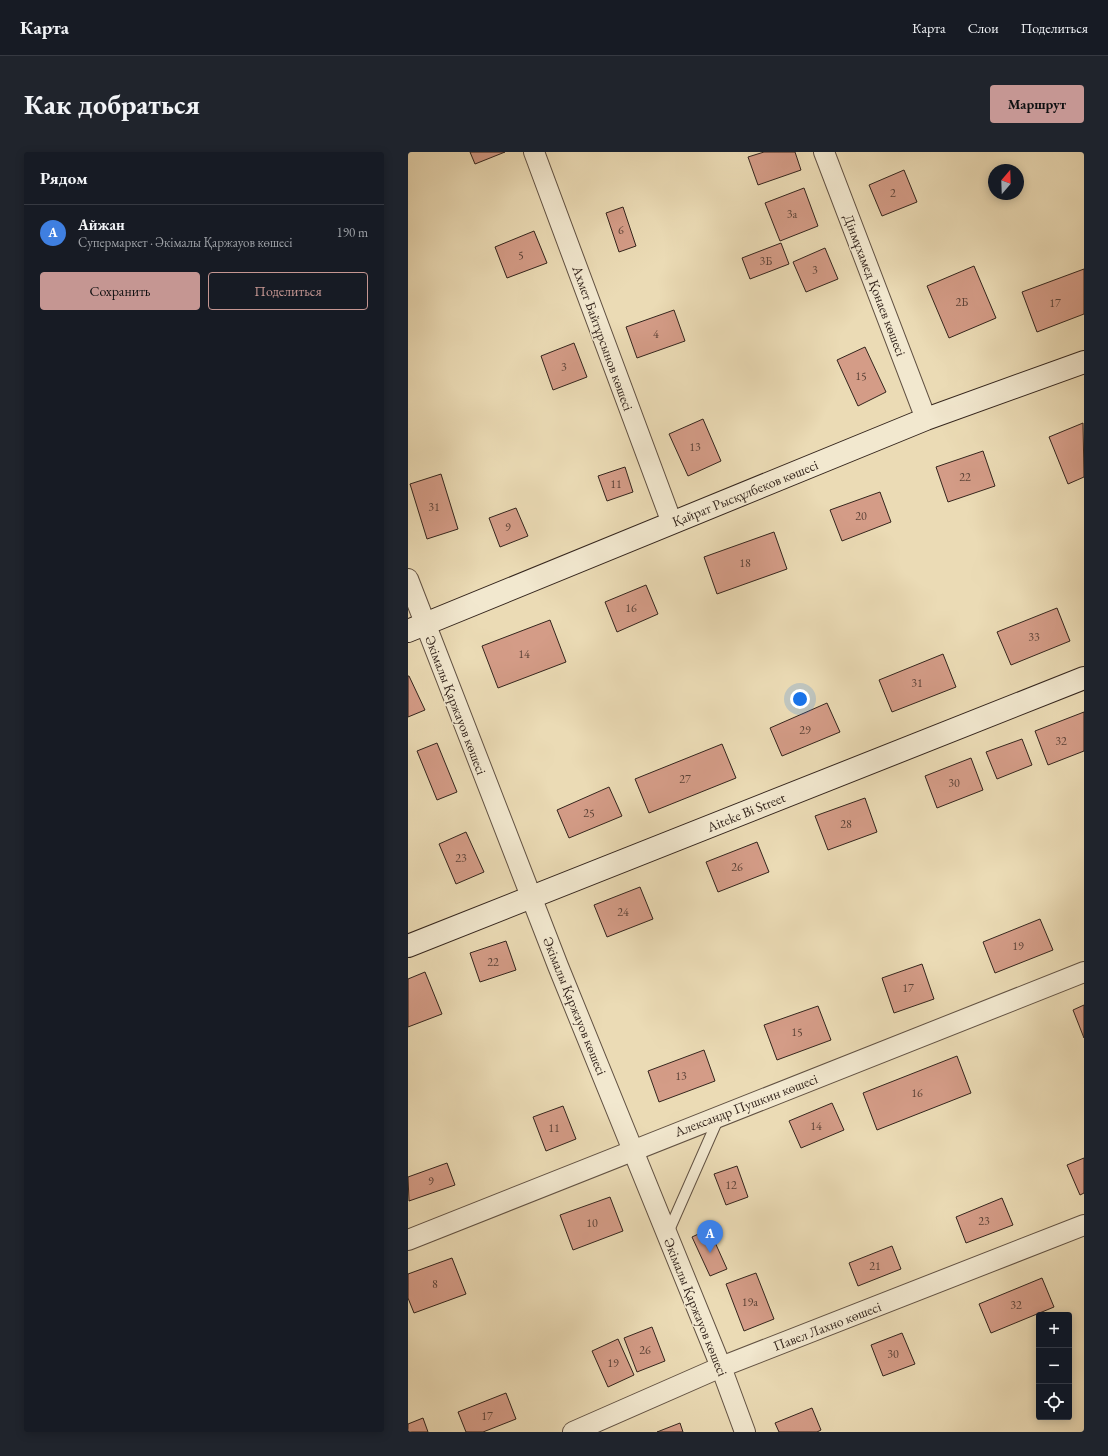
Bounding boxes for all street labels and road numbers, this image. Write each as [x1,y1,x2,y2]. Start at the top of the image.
street label: Дінмұхамед Қонаев көшесі [840,211,911,359]
street label: Ахмет Байтұрсынов көшесі [568,262,638,414]
street label: Қайрат Рысқұлбеков көшесі [669,455,821,531]
street label: Әкімалы Қаржауов көшесі [421,633,491,778]
street label: Aiteke Bi Street [703,788,788,836]
street label: Әкімалы Қаржауов көшесі [539,934,611,1078]
street label: Александр Пушкин көшесі [671,1069,821,1141]
street label: Әкімалы Қаржауов көшесі [660,1235,732,1379]
street label: Павел Лахно көшесі [770,1297,884,1355]

